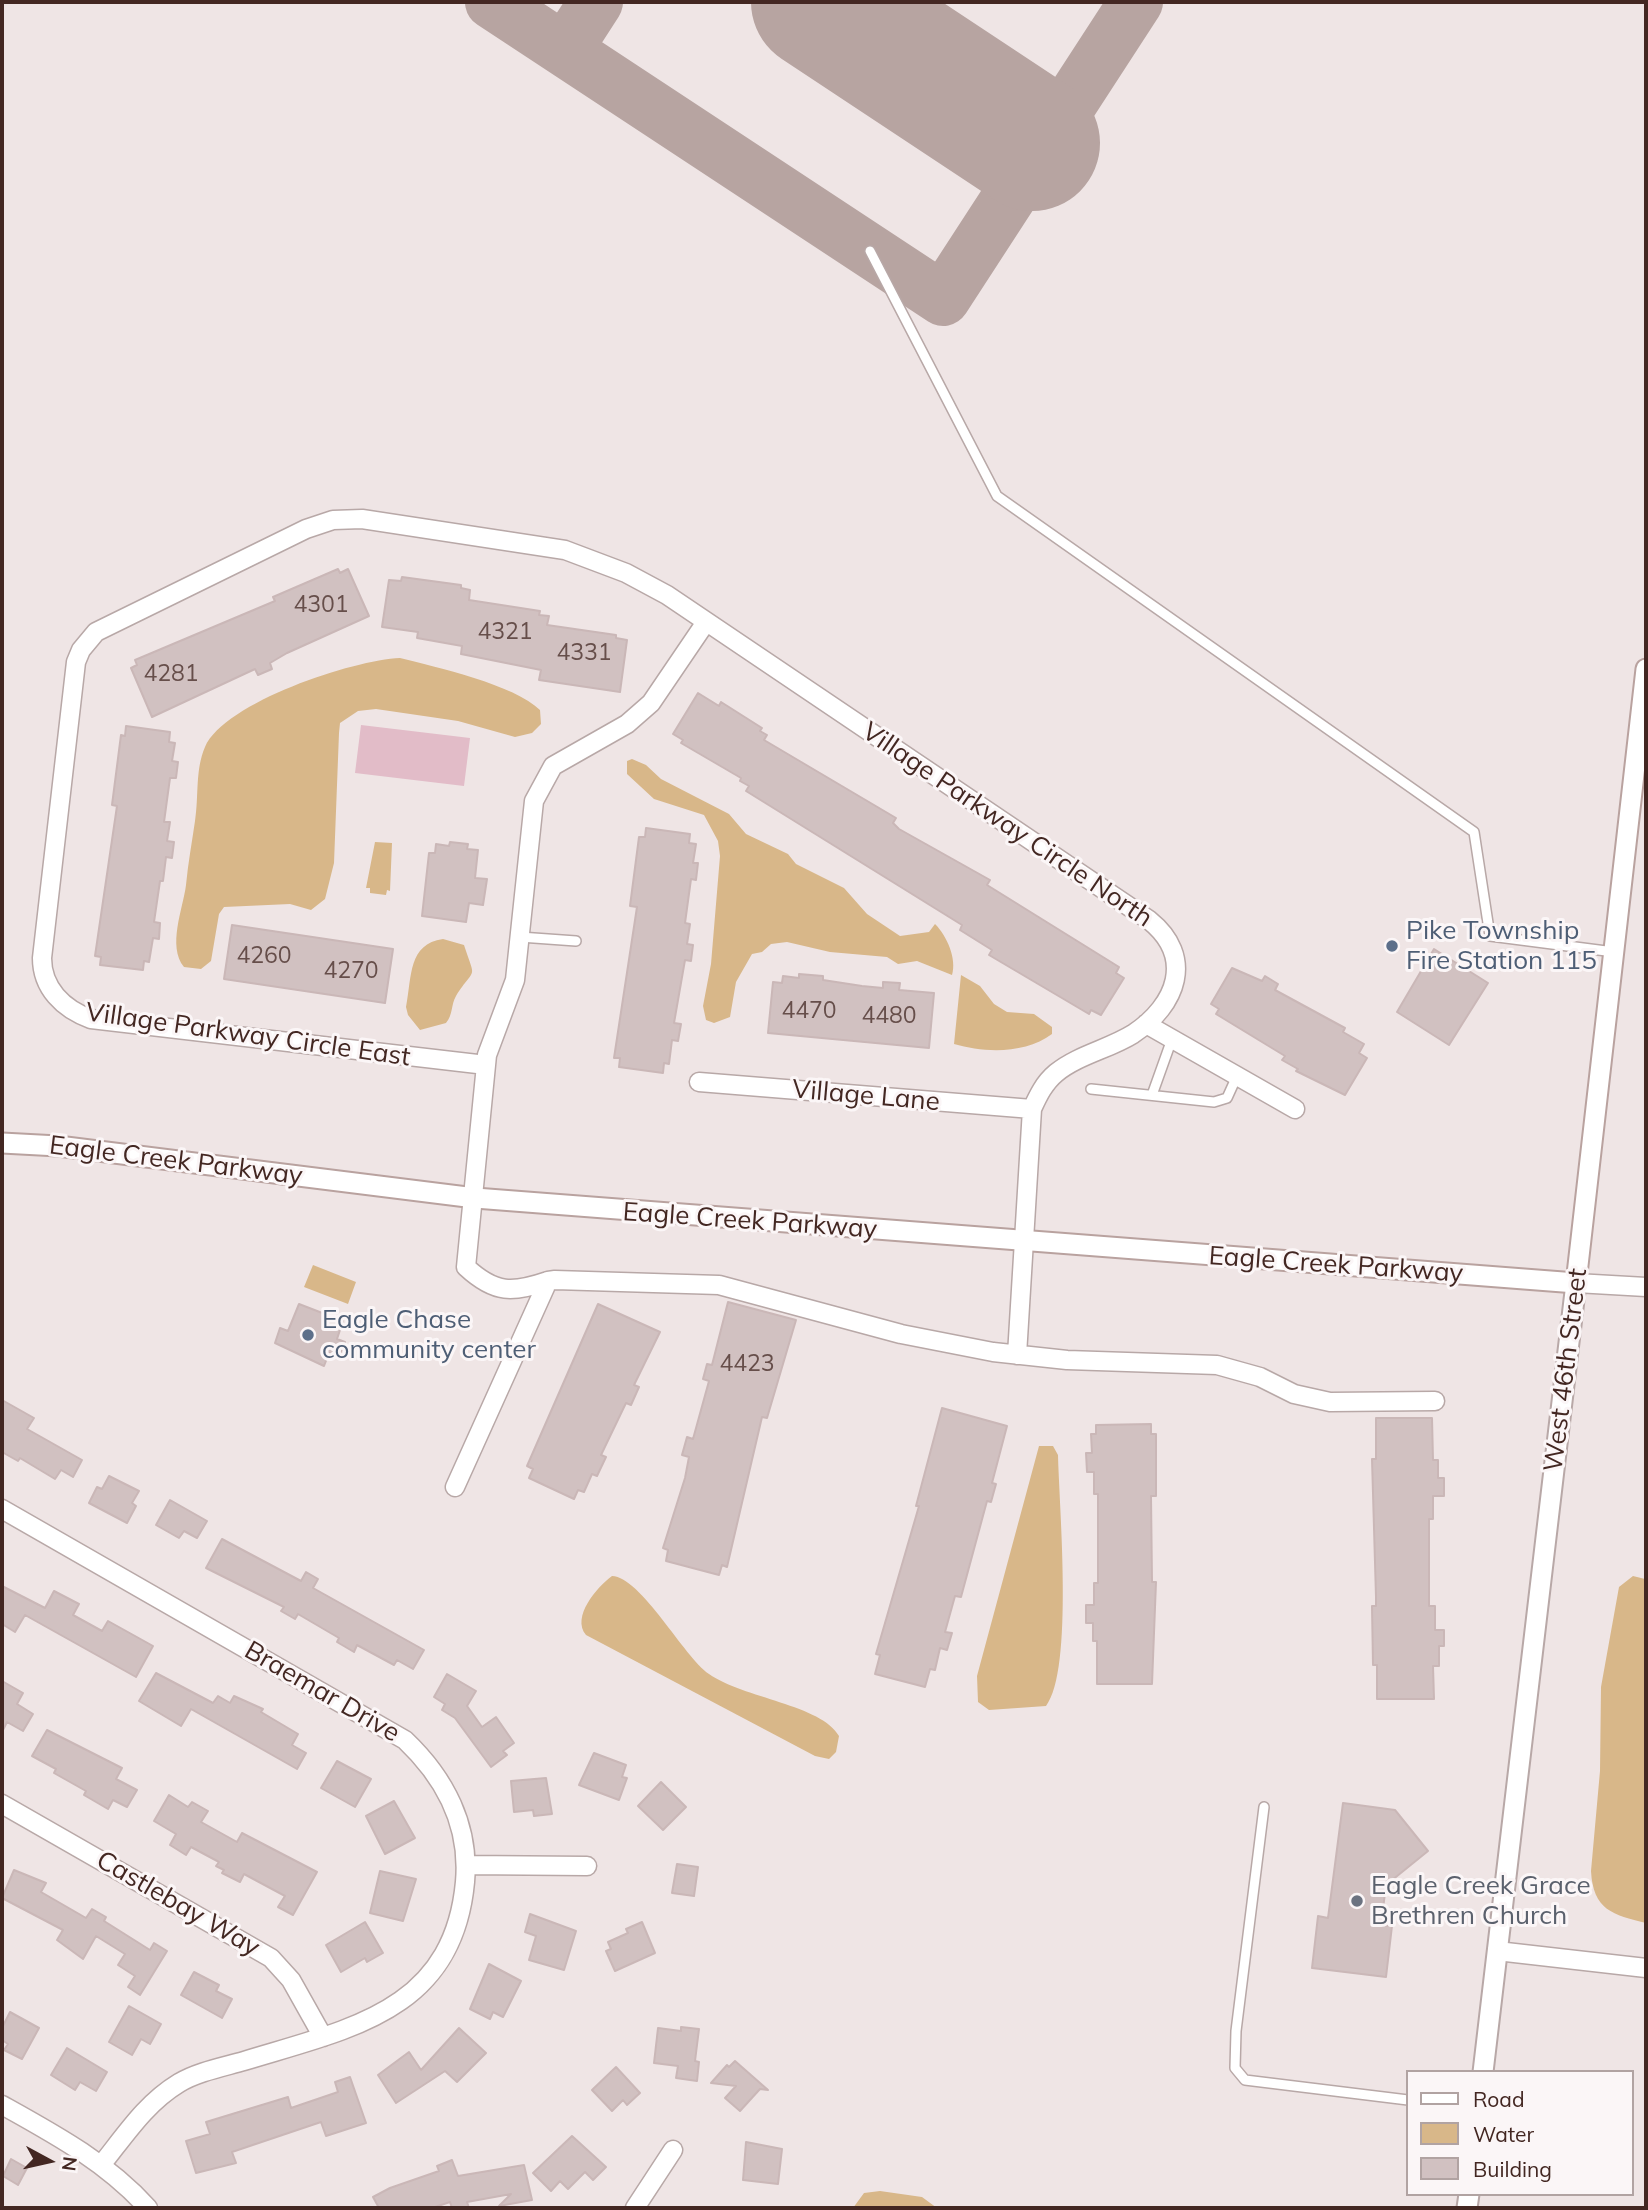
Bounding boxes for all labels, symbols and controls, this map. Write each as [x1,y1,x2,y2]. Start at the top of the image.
house number: 4301 [293,591,349,619]
house number: 4321 [477,618,533,646]
house number: 4331 [556,639,612,667]
house number: 4281 [143,660,199,688]
street label: Village Parkway Circle North [856,716,1158,934]
place label: Pike Township Fire Station 115 [1406,915,1597,976]
marker: Pike Township Fire Station 115 [1384,938,1400,954]
house number: 4260 [236,942,292,970]
house number: 4270 [323,957,379,985]
street label: Village Parkway Circle East [84,997,412,1073]
house number: 4470 [781,997,837,1025]
house number: 4480 [861,1002,917,1030]
street label: Village Lane [791,1074,941,1118]
street label: Eagle Creek Parkway [48,1130,304,1192]
street label: Eagle Creek Parkway [622,1197,878,1245]
street label: Eagle Creek Parkway [1208,1241,1464,1289]
street label: West 46th Street [1538,1267,1594,1473]
place label: Eagle Chase community center [322,1304,536,1366]
marker: Eagle Chase community center [300,1327,316,1343]
house number: 4423 [719,1350,775,1378]
street label: Braemar Drive [239,1635,405,1749]
street label: Castlebay Way [91,1845,265,1963]
place label: Eagle Creek Grace Brethren Church [1371,1870,1591,1932]
marker: Eagle Creek Grace Brethren Church [1349,1893,1365,1909]
legend [1406,2070,1634,2196]
text: Road [1473,2086,1524,2112]
text: Water [1473,2121,1534,2147]
north arrow [14,2126,84,2196]
text: N [57,2155,83,2173]
text: Building [1473,2156,1552,2182]

